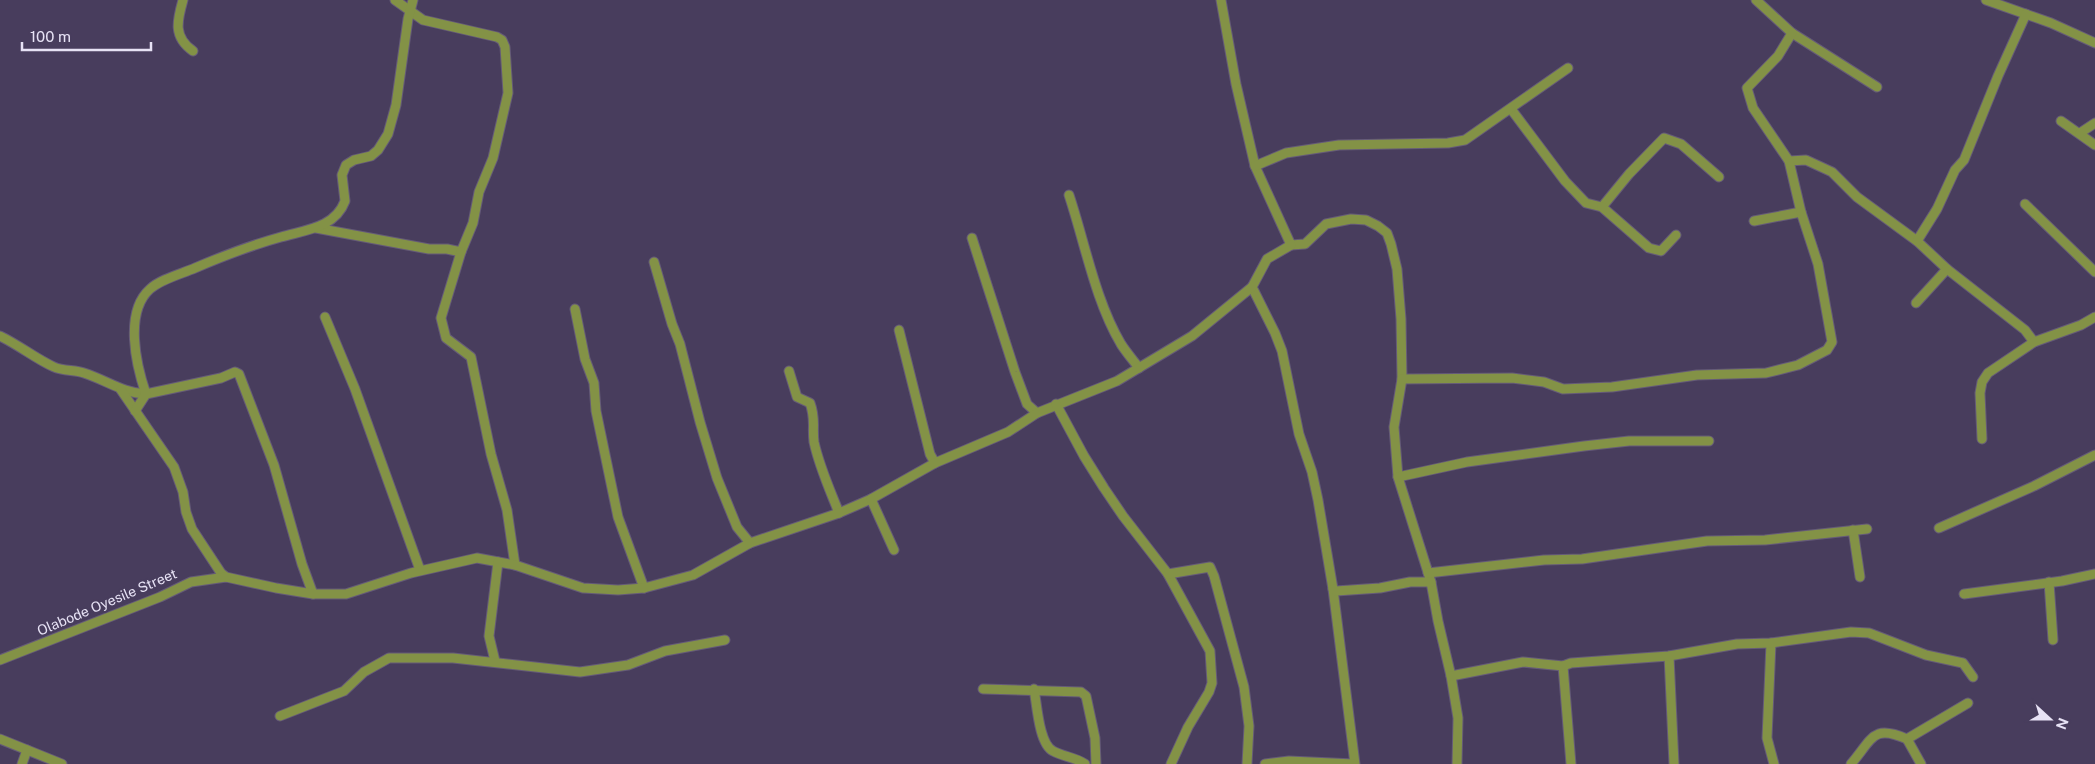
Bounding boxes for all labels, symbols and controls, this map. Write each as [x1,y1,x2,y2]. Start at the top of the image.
scale bar [22,20,151,52]
text: 100 m [30,28,71,45]
street label: Olabode Oyesile Street [35,565,179,639]
north arrow [2025,694,2075,744]
text: N [2053,716,2072,732]

